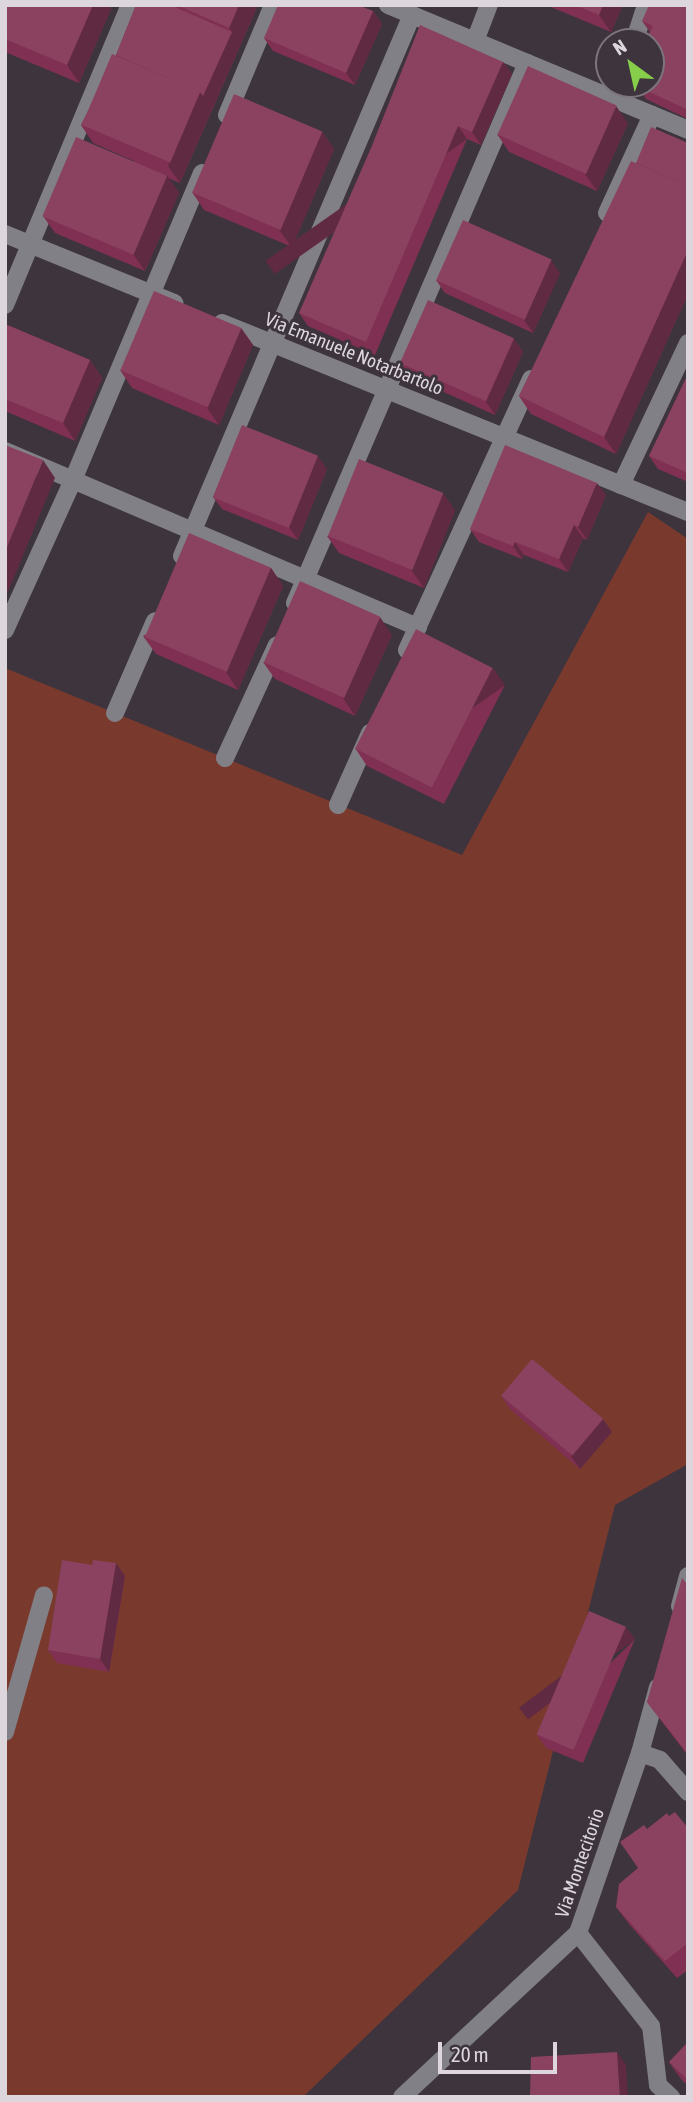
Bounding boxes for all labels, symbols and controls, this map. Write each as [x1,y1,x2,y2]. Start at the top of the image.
north arrow [595,28,665,98]
text: N [609,35,630,59]
street label: Via Emanuele Notarbartolo [262,308,446,400]
street label: Via Montecitorio [551,1805,609,1921]
scale bar [441,2028,560,2072]
text: 20 m [451,2042,489,2066]

